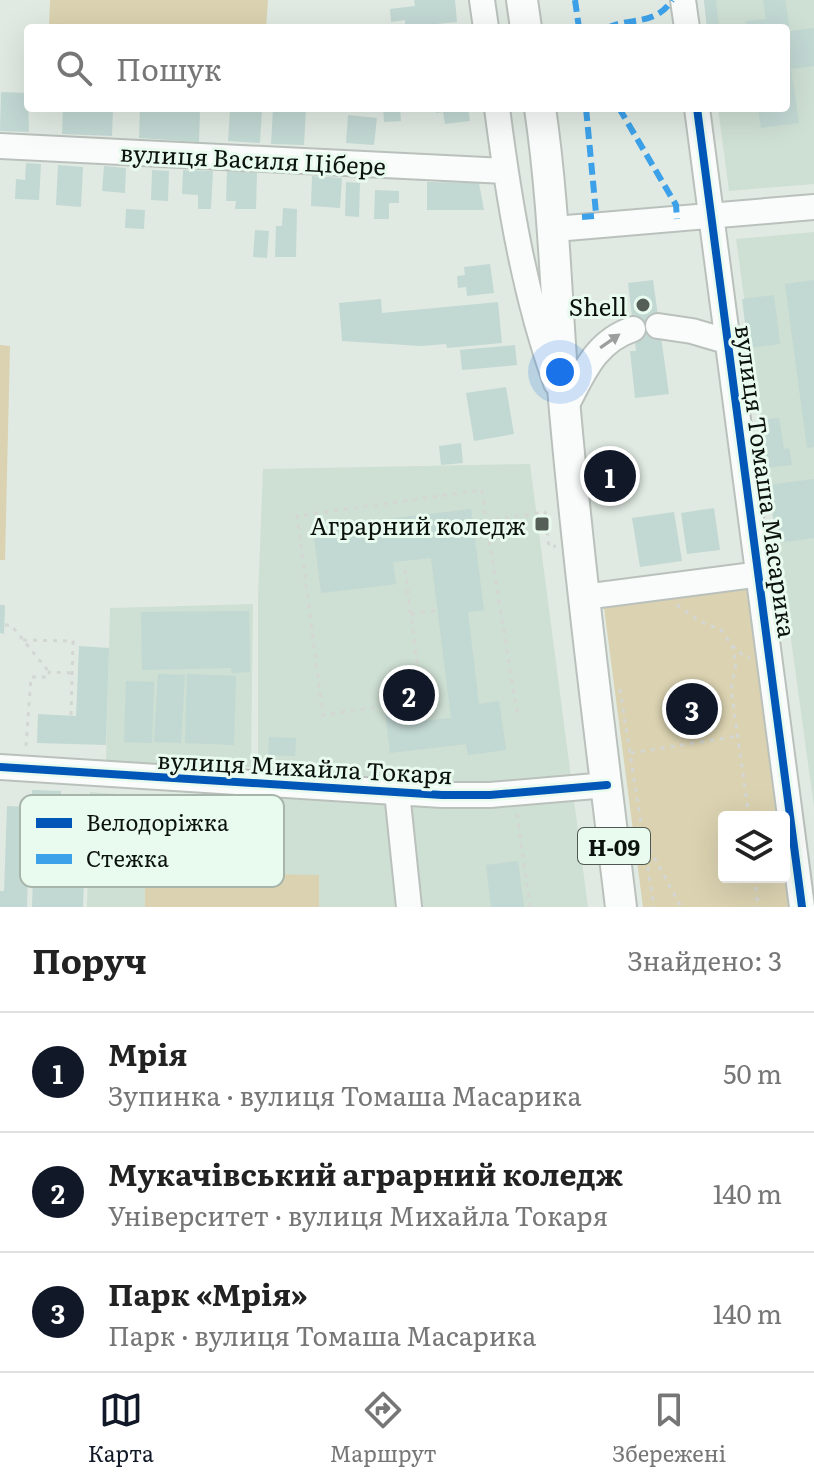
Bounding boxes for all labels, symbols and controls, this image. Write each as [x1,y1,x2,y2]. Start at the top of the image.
search box [24,24,790,112]
icon: search [52,46,96,90]
text: Пошук [116,46,221,90]
street label: вулиця Василя Цібере [119,134,387,182]
place label: Shell [569,288,627,323]
marker: Shell [634,296,652,314]
street label: вулиця Томаша Масарика [728,322,806,640]
one-way arrow [599,333,621,349]
your location [540,352,580,392]
pin: 1 [584,446,636,506]
place label: Аграрний коледж [310,507,527,542]
marker: Аграрний коледж [533,515,551,533]
pin: 2 [383,665,435,725]
pin: 3 [666,679,718,739]
street label: вулиця Михайла Токаря [157,741,453,791]
legend [20,795,284,887]
text: Велодоріжка [86,805,229,838]
map controls [718,811,790,883]
button: layers [718,811,790,883]
road number: Н-09 [578,828,650,864]
text: Стежка [86,841,169,874]
text: Поруч [32,934,147,984]
text: Знайдено: 3 [628,940,782,979]
text: Мрія [108,1031,188,1075]
text: 1 [53,1053,63,1092]
text: 50 m [723,1053,782,1092]
text: Зупинка · вулиця Томаша Масарика [108,1075,582,1114]
text: Мукачівський аграрний коледж [108,1151,623,1195]
text: 2 [51,1173,65,1212]
text: 140 m [713,1173,782,1212]
text: Університет · вулиця Михайла Токаря [108,1195,608,1234]
text: Парк «Мрія» [108,1271,307,1315]
text: 3 [51,1293,65,1332]
text: 140 m [713,1293,782,1332]
text: Парк · вулиця Томаша Масарика [108,1315,536,1354]
tab: Карта [88,1388,154,1469]
tab: Маршрут [330,1388,436,1469]
tab: Збережені [612,1388,726,1469]

